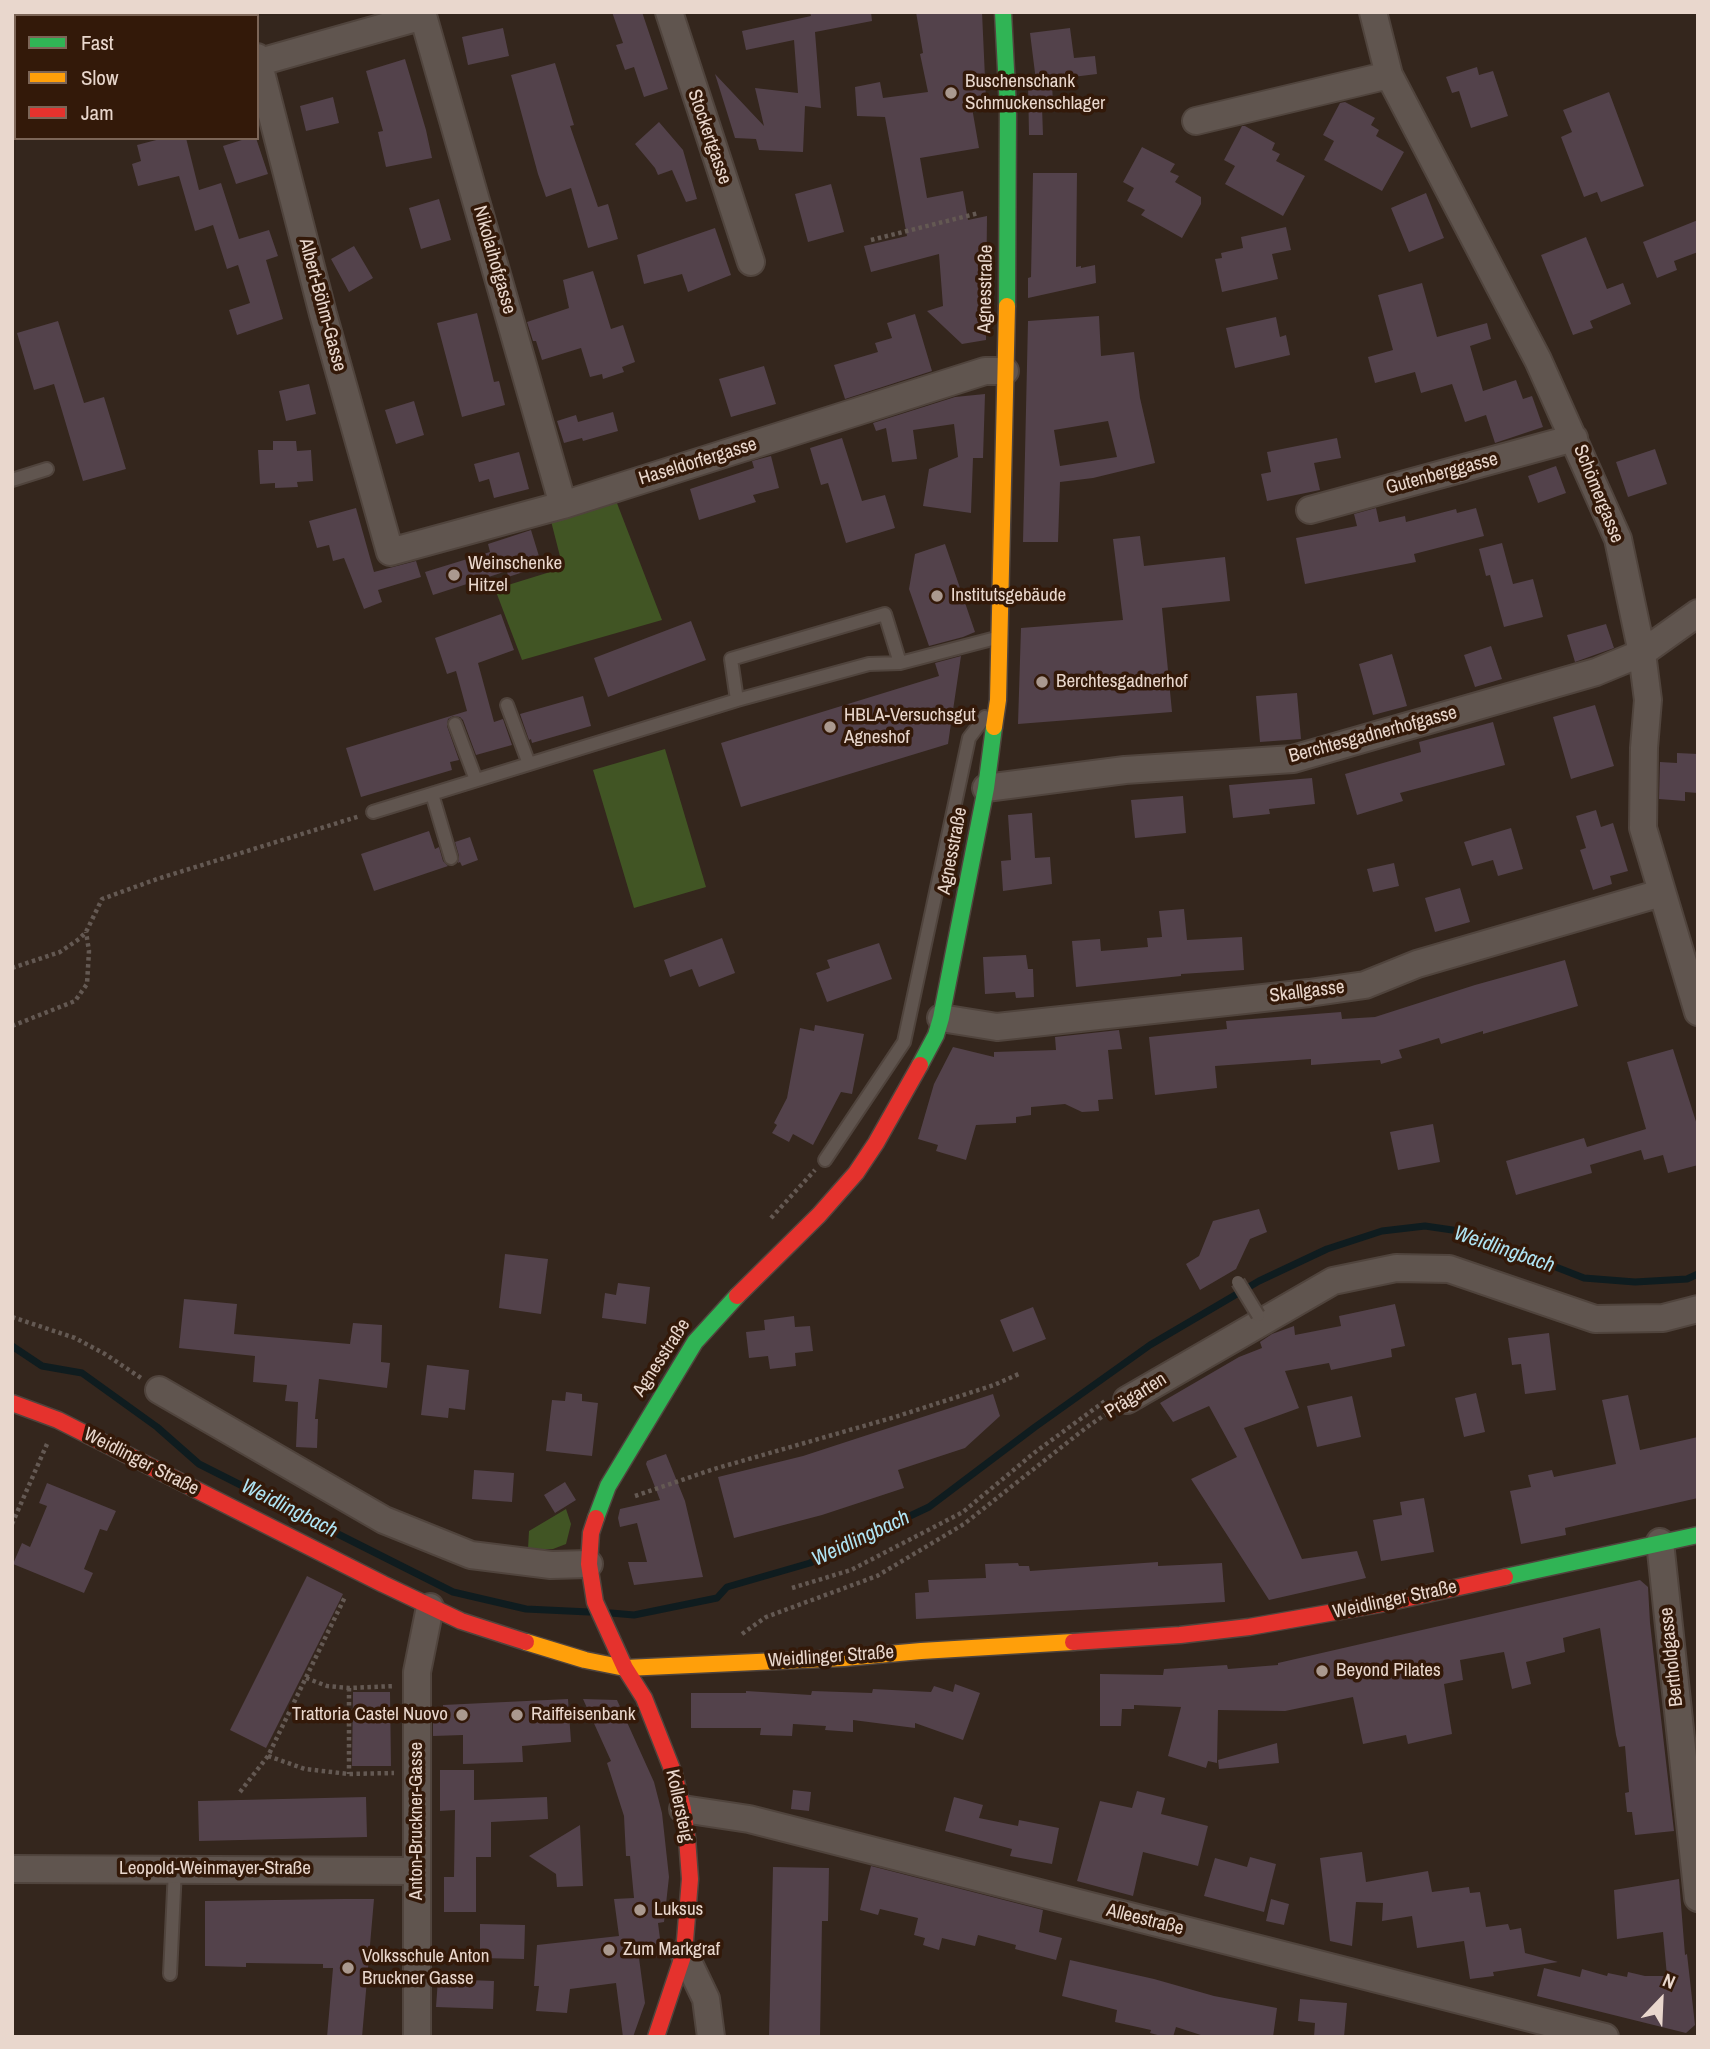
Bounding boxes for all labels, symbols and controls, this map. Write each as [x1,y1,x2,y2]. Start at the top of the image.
legend [14,14,259,140]
text: Fast [81,28,114,57]
text: Slow [81,63,118,92]
place label: Buschenschank Schmuckenschlager [965,71,1105,115]
marker: Buschenschank Schmuckenschlager [943,85,959,101]
street label: Stockertgasse [682,87,736,187]
text: Jam [81,98,114,127]
street label: Nikolaihofgasse [468,203,520,317]
street label: Albert-Böhm-Gasse [293,236,351,374]
street label: Agnesstraße [974,245,998,333]
street label: Haseldorfergasse [636,433,760,491]
street label: Schömergasse [1568,442,1628,546]
street label: Gutenberggasse [1383,448,1501,500]
place label: Weinschenke Hitzel [468,553,562,597]
marker: Weinschenke Hitzel [446,567,462,583]
place label: Institutsgebäude [951,585,1066,607]
marker: Institutsgebäude [929,588,945,604]
place label: Berchtesgadnerhof [1056,671,1188,693]
marker: Berchtesgadnerhof [1034,674,1050,690]
street label: Berchtesgadnerhofgasse [1286,702,1460,768]
place label: HBLA-Versuchsgut Agneshof [844,705,976,749]
marker: HBLA-Versuchsgut Agneshof [822,719,838,735]
street label: Agnesstraße [933,805,973,897]
street label: Skallgasse [1268,976,1346,1008]
water label: Weidlingbach [1450,1221,1558,1279]
street label: Agnesstraße [628,1315,696,1401]
street label: Prägarten [1101,1368,1171,1424]
street label: Weidlinger Straße [80,1423,202,1501]
water label: Weidlingbach [237,1474,341,1544]
water label: Weidlingbach [808,1505,914,1573]
street label: Weidlinger Straße [1331,1576,1459,1624]
street label: Bertholdgasse [1655,1606,1689,1708]
street label: Weidlinger Straße [767,1641,895,1673]
place label: Beyond Pilates [1336,1660,1441,1682]
marker: Beyond Pilates [1314,1663,1330,1679]
place label: Trattoria Castel Nuovo [292,1704,448,1726]
place label: Raiffeisenbank [531,1704,636,1726]
marker: Trattoria Castel Nuovo [454,1707,470,1723]
marker: Raiffeisenbank [509,1707,525,1723]
street label: Anton-Bruckner-Gasse [406,1742,428,1900]
street label: Kollersteig [660,1768,698,1844]
street label: Leopold-Weinmayer-Straße [119,1858,311,1880]
place label: Luksus [654,1899,703,1921]
street label: Alleestraße [1104,1899,1186,1941]
marker: Luksus [632,1902,648,1918]
place label: Zum Markgraf [623,1939,720,1961]
marker: Zum Markgraf [601,1942,617,1958]
place label: Volksschule Anton Bruckner Gasse [362,1946,489,1990]
marker: Volksschule Anton Bruckner Gasse [340,1960,356,1976]
north arrow [1626,1965,1696,2035]
text: N [1659,1967,1679,1995]

